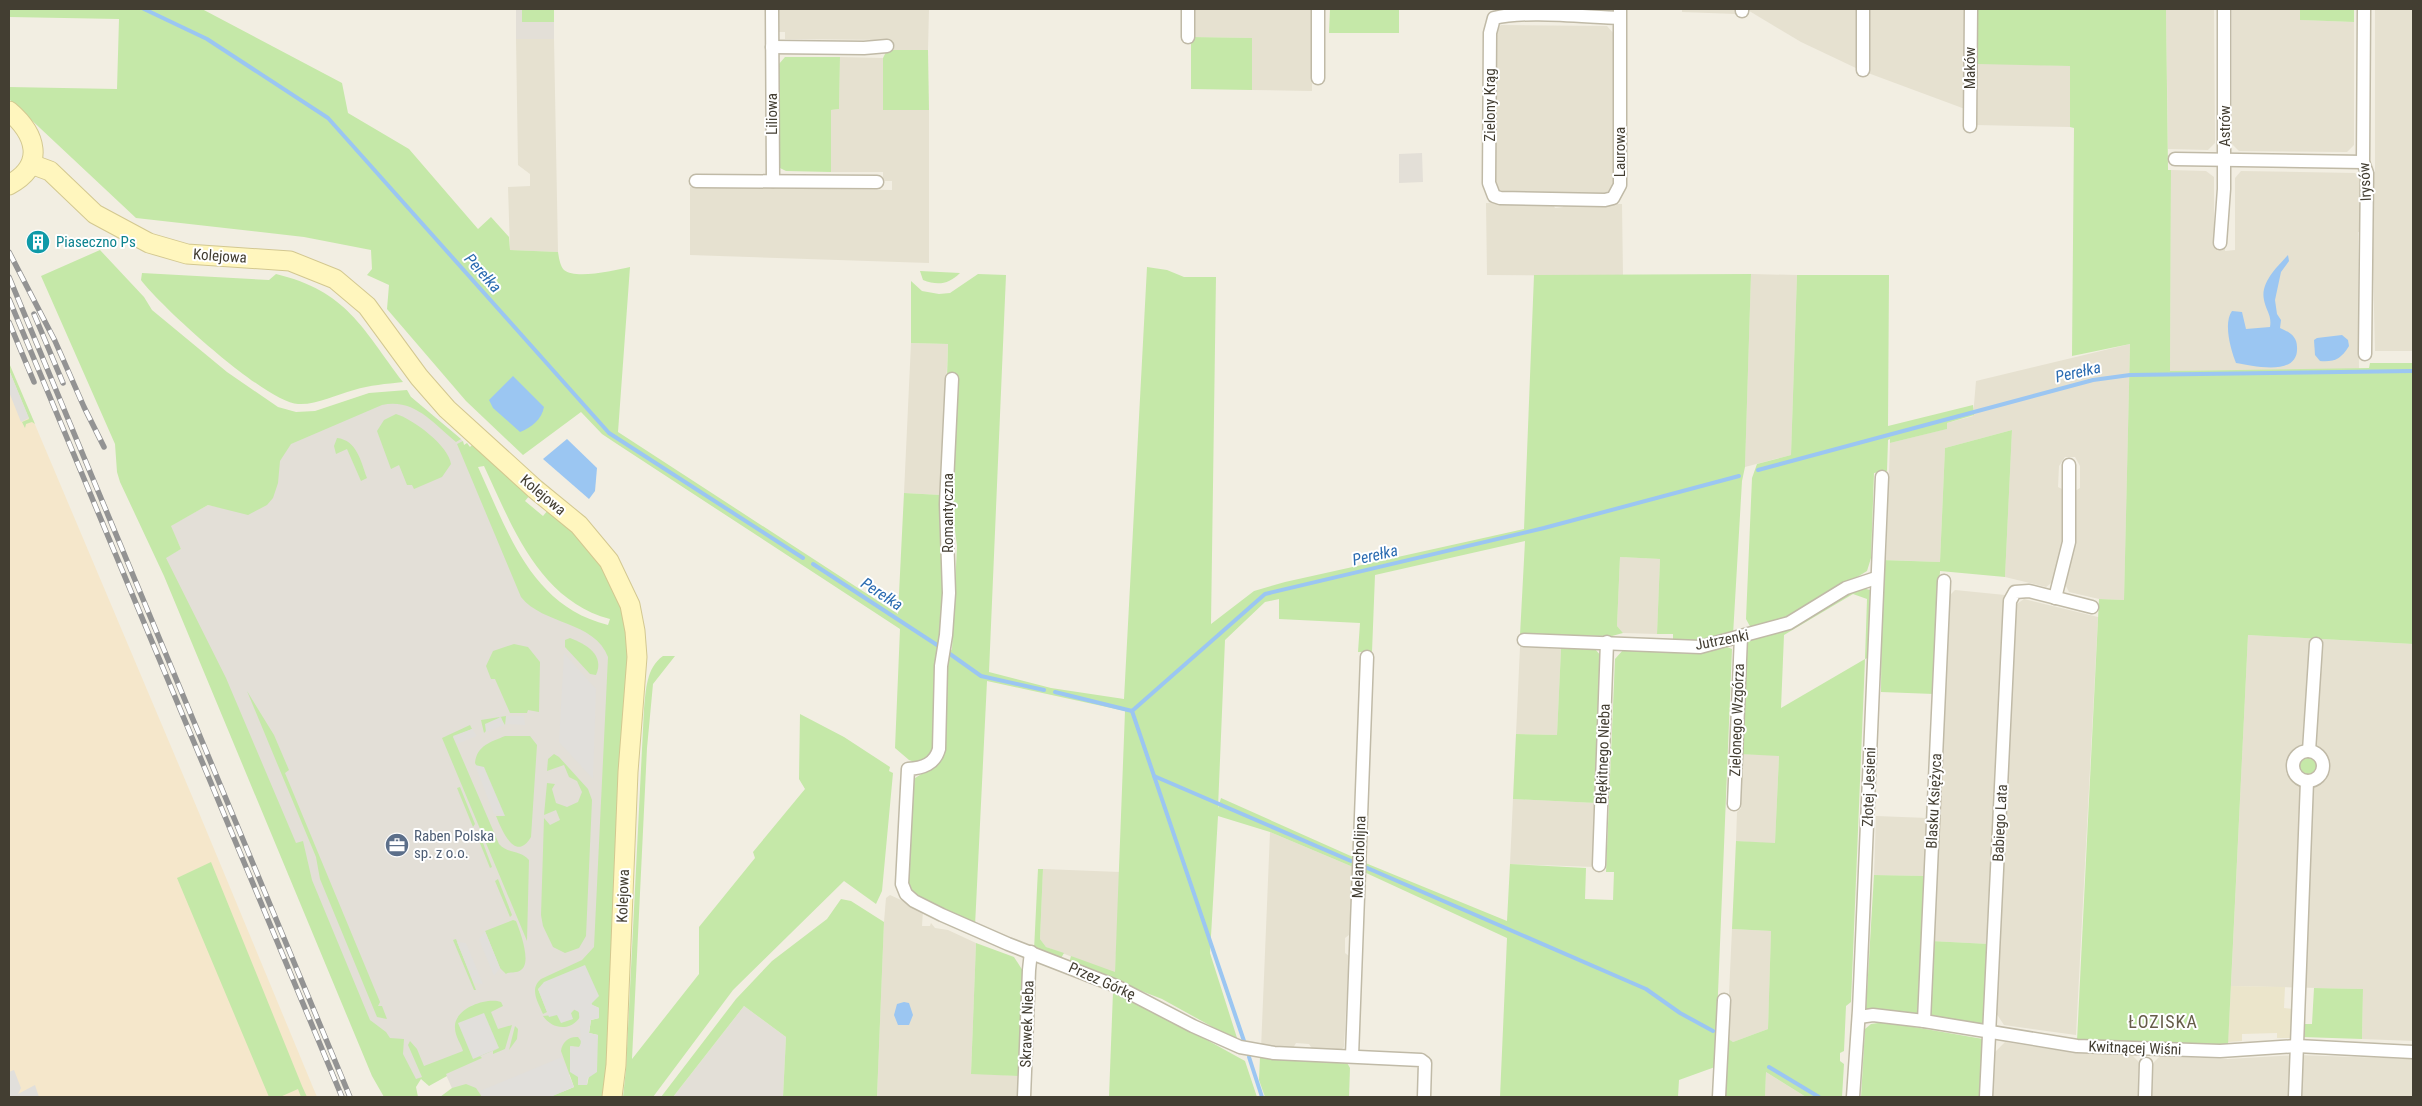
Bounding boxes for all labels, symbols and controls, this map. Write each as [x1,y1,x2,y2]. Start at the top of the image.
street label: Maków [1961,46,1979,89]
street label: Zielony Krąg [1481,68,1499,142]
street label: Liliowa [763,93,781,135]
street label: Astrów [2216,105,2234,147]
street label: Laurowa [1611,127,1629,177]
street label: Irysów [2355,162,2375,202]
building icon: Piaseczno Ps [25,229,51,255]
place label: Piaseczno Ps [56,233,136,251]
street label: Kolejowa [193,245,247,267]
water label: Perełka [461,250,505,296]
water label: Perełka [2053,358,2103,386]
street label: Kolejowa [517,471,569,519]
street label: Romantyczna [939,473,957,553]
water label: Perełka [1350,541,1400,569]
water label: Perełka [858,574,906,614]
street label: Jutrzenki [1694,626,1750,654]
street label: Zielonego Wzgórza [1726,663,1748,777]
street label: Błękitnego Nieba [1592,703,1614,805]
street label: Złotej Jesieni [1859,747,1879,827]
street label: Blasku Księżyca [1923,753,1945,849]
street label: Babiego Lata [1989,784,2011,862]
street label: Melancholijna [1349,815,1369,899]
place label: Raben Polska sp. z o.o. [414,827,494,862]
office icon: Raben Polska sp. z o.o. [384,832,410,858]
street label: Kolejowa [613,869,633,923]
street label: Przez Górkę [1066,958,1138,1004]
street label: Skrawek Nieba [1016,980,1038,1068]
district label: ŁOZISKA [2128,1011,2198,1032]
street label: Kwitnącej Wiśni [2088,1037,2182,1059]

